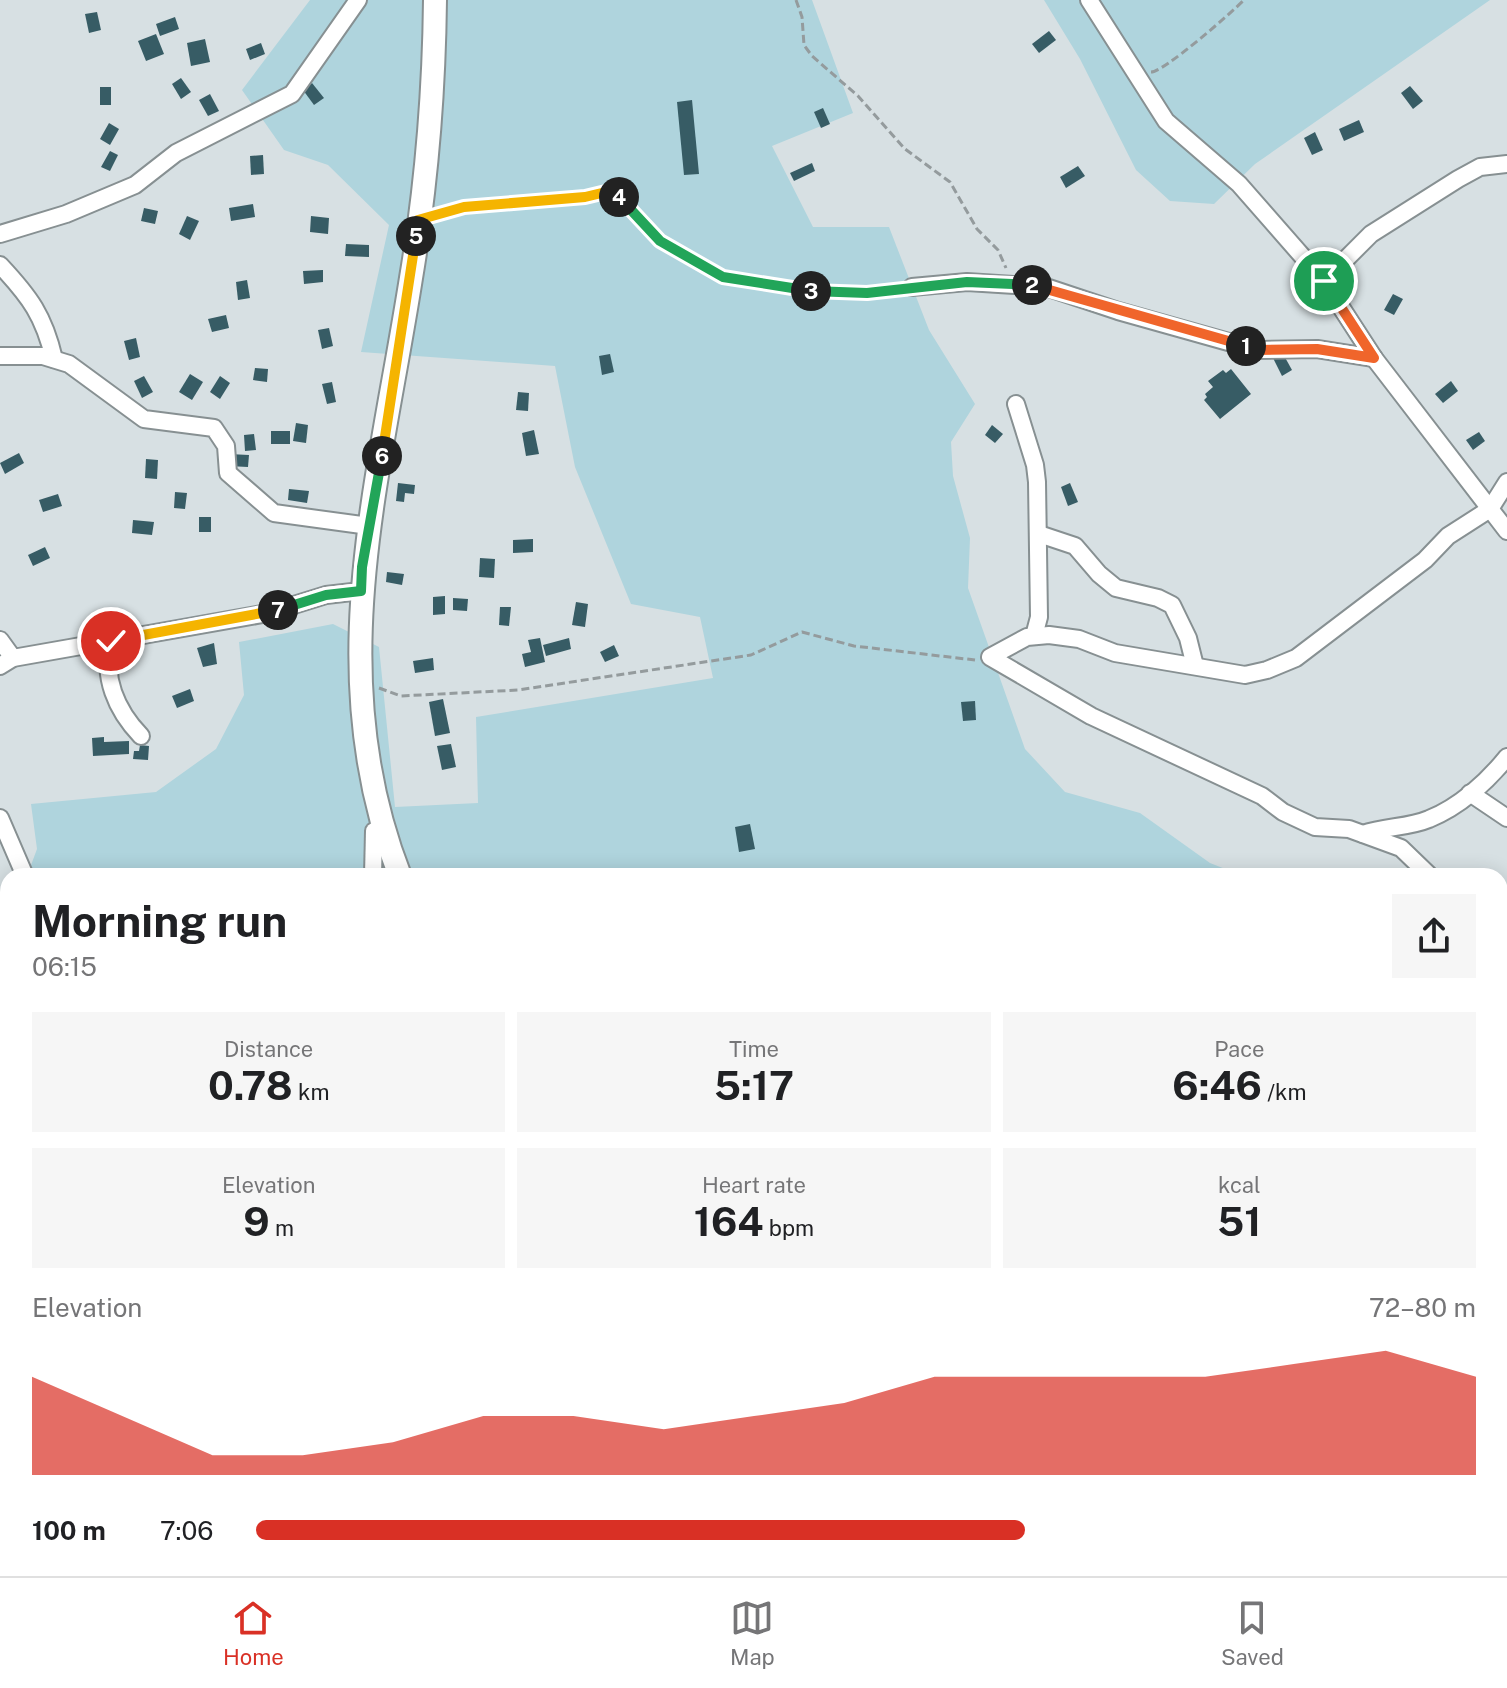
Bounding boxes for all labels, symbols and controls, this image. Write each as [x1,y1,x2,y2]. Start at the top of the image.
pin: 4 [599,177,639,217]
text: 4 [612,184,626,210]
pin: 5 [396,216,436,256]
text: 5 [409,223,423,249]
pin [1290,247,1358,315]
icon: arrive [1302,259,1346,303]
pin: 2 [1012,265,1052,305]
pin: 3 [791,271,831,311]
text: 2 [1025,272,1039,298]
text: 3 [804,278,818,304]
pin: 1 [1226,326,1266,366]
text: 1 [1241,333,1251,359]
pin: 6 [362,436,402,476]
text: 6 [375,443,389,469]
pin: 7 [258,590,298,630]
text: 7 [271,597,285,623]
pin [77,607,145,675]
icon: check [89,619,133,663]
button: share [1392,894,1476,978]
text: Morning run [32,895,287,947]
text: 06:15 [32,951,97,982]
text: Distance [224,1036,313,1062]
text: Time [729,1036,779,1062]
text: Pace [1214,1036,1264,1062]
text: 0.78 [208,1062,293,1109]
text: 5:17 [714,1062,794,1109]
text: 6:46 [1172,1062,1262,1109]
text: km [293,1079,329,1105]
text: /km [1262,1079,1306,1105]
text: Elevation [222,1172,315,1198]
text: Heart rate [702,1172,806,1198]
text: kcal [1218,1172,1261,1198]
text: 9 [243,1198,270,1245]
text: 164 [694,1198,764,1245]
text: 51 [1217,1198,1261,1245]
text: m [270,1215,294,1241]
text: bpm [764,1215,814,1241]
text: Elevation [32,1292,142,1323]
text: 72–80 m [1369,1292,1476,1323]
text: 100 m [32,1515,106,1546]
text: 7:06 [160,1515,213,1546]
tab: Home [223,1596,284,1670]
tab: Map [730,1596,775,1670]
tab: Saved [1221,1596,1284,1670]

